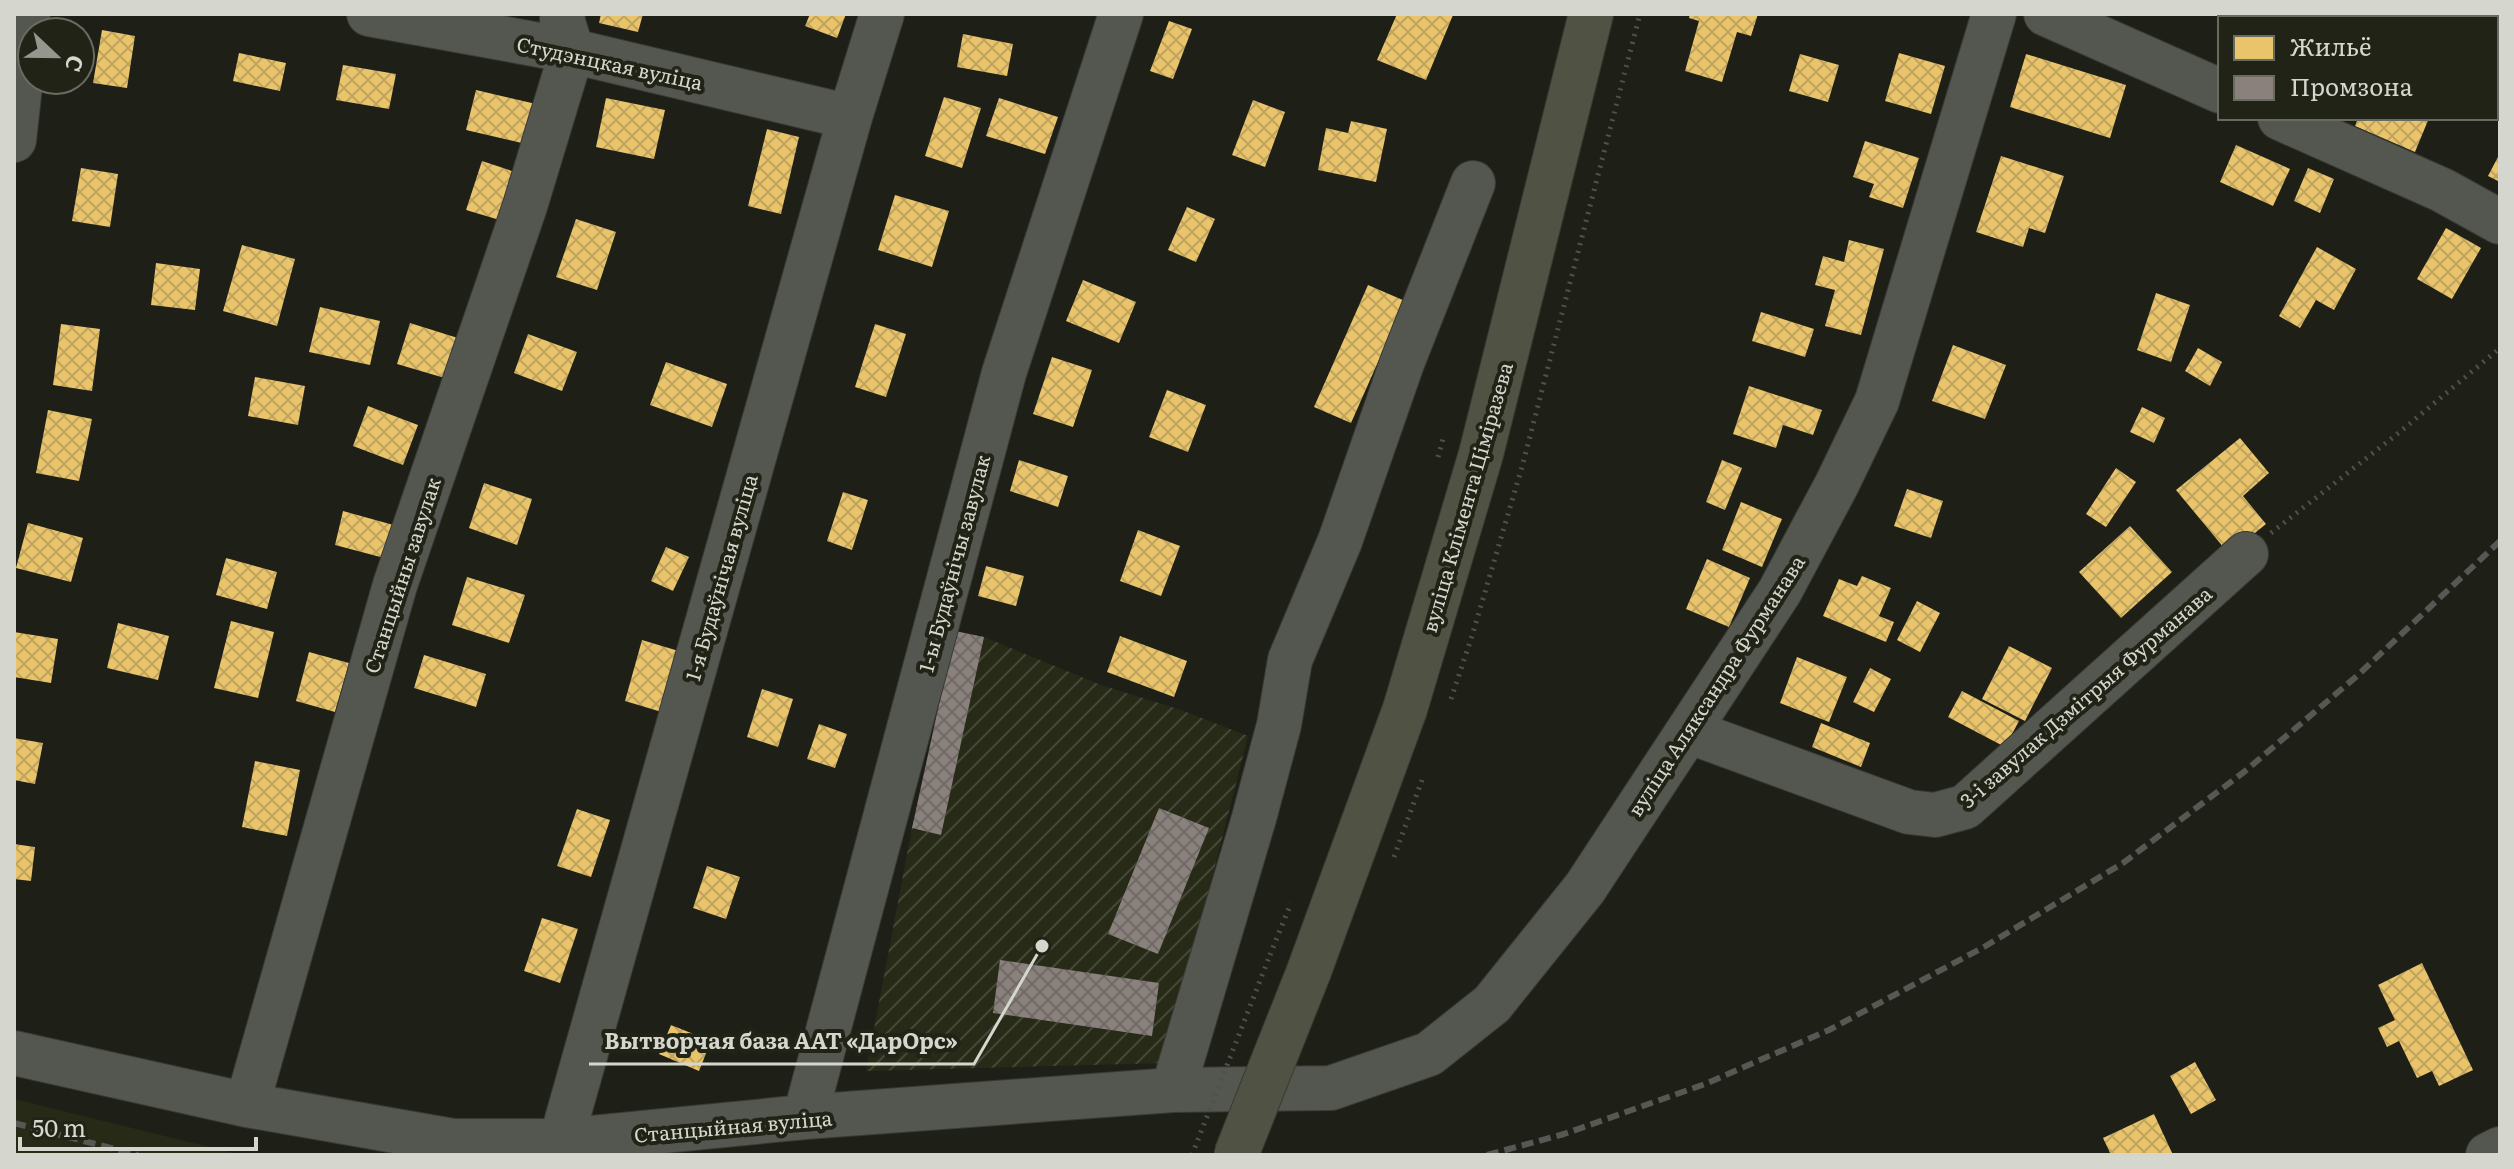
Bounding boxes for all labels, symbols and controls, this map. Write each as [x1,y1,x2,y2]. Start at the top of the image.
north arrow [16,16,96,96]
legend [2218,16,2498,120]
street label: Студэнцкая вуліца [514,28,706,96]
text: Жильё [2290,28,2371,63]
text: С [58,51,94,77]
text: Промзона [2290,68,2413,103]
street label: вуліца Клімента Ціміразева [1413,358,1519,636]
street label: 1-ы Будаўнічы завулак [910,451,996,675]
street label: 1-я Будаўнічая вуліца [676,470,764,684]
street label: Станцыйны завулак [355,473,447,677]
street label: вуліца Аляксандра Фурманава [1619,548,1811,822]
street label: 3-і завулак Дзмітрыя Фурманава [1952,578,2218,814]
callout: Вытворчая база ААТ «ДарОрс» [589,1018,974,1064]
text: Вытворчая база ААТ «ДарОрс» [604,1023,958,1056]
scale bar [20,1101,256,1151]
street label: Станцыйная вуліца [633,1101,834,1149]
text: 50 m [32,1109,86,1144]

